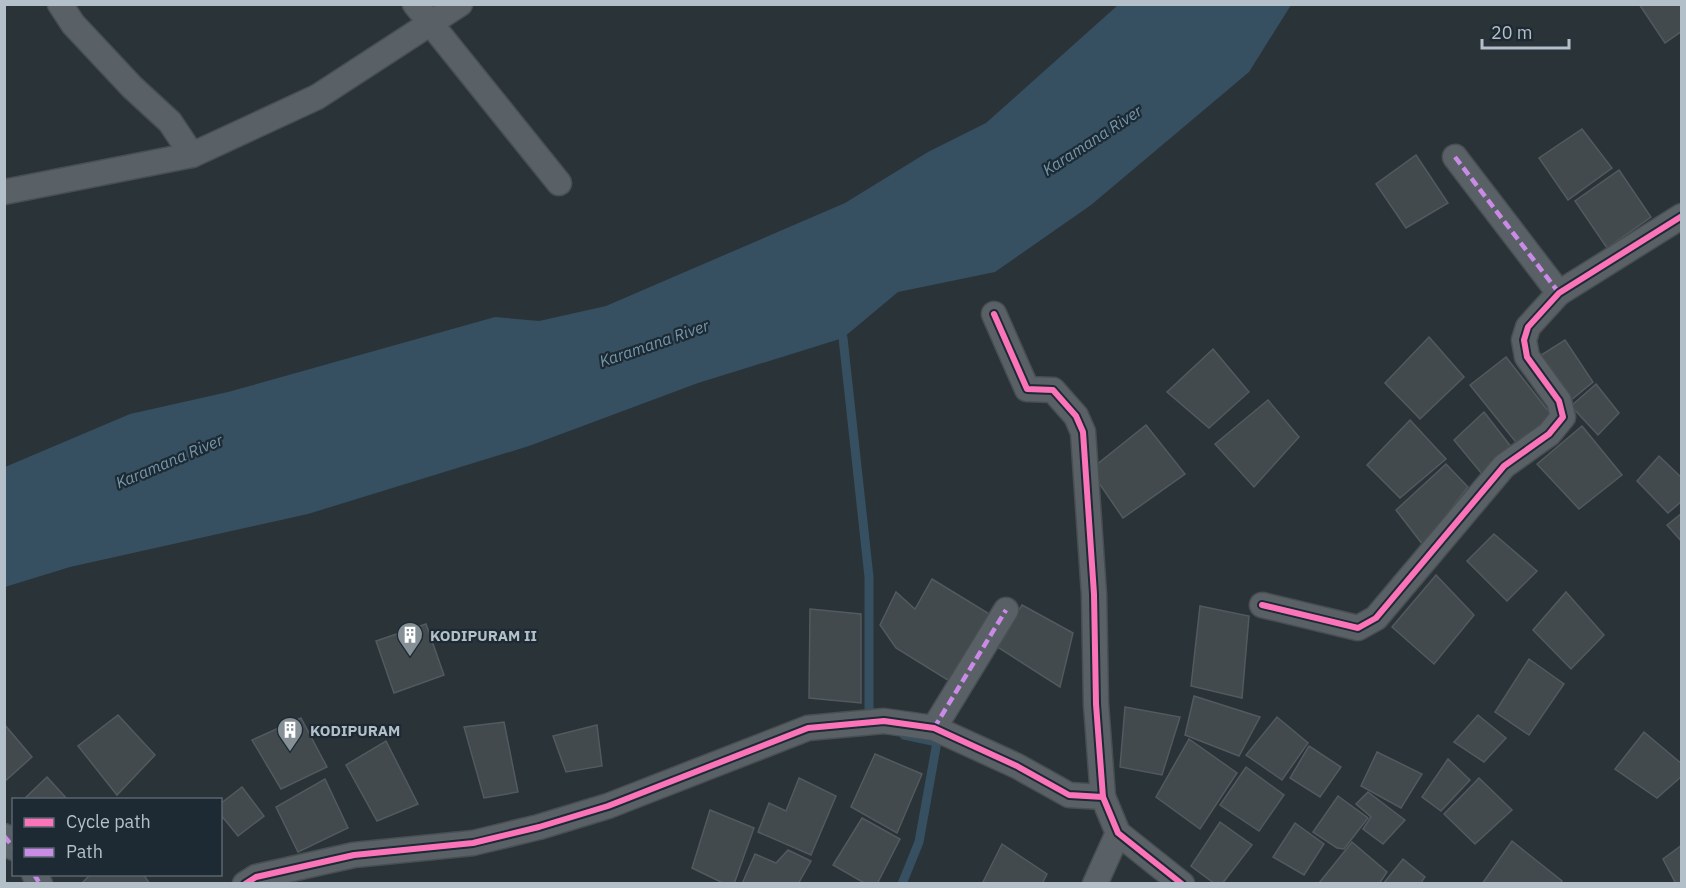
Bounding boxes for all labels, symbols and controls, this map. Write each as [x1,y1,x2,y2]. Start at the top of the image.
scale bar [1482,12,1569,50]
text: 20 m [1491,21,1533,44]
water label: Karamana River [1039,100,1146,180]
water label: Karamana River [597,315,712,371]
water label: Karamana River [112,429,227,493]
building icon: KODIPURAM II [395,620,425,658]
place label: KODIPURAM II [430,626,537,645]
building icon: KODIPURAM [275,715,305,753]
place label: KODIPURAM [310,721,400,740]
legend [12,798,222,876]
text: Cycle path [66,810,151,833]
text: Path [66,840,103,863]

